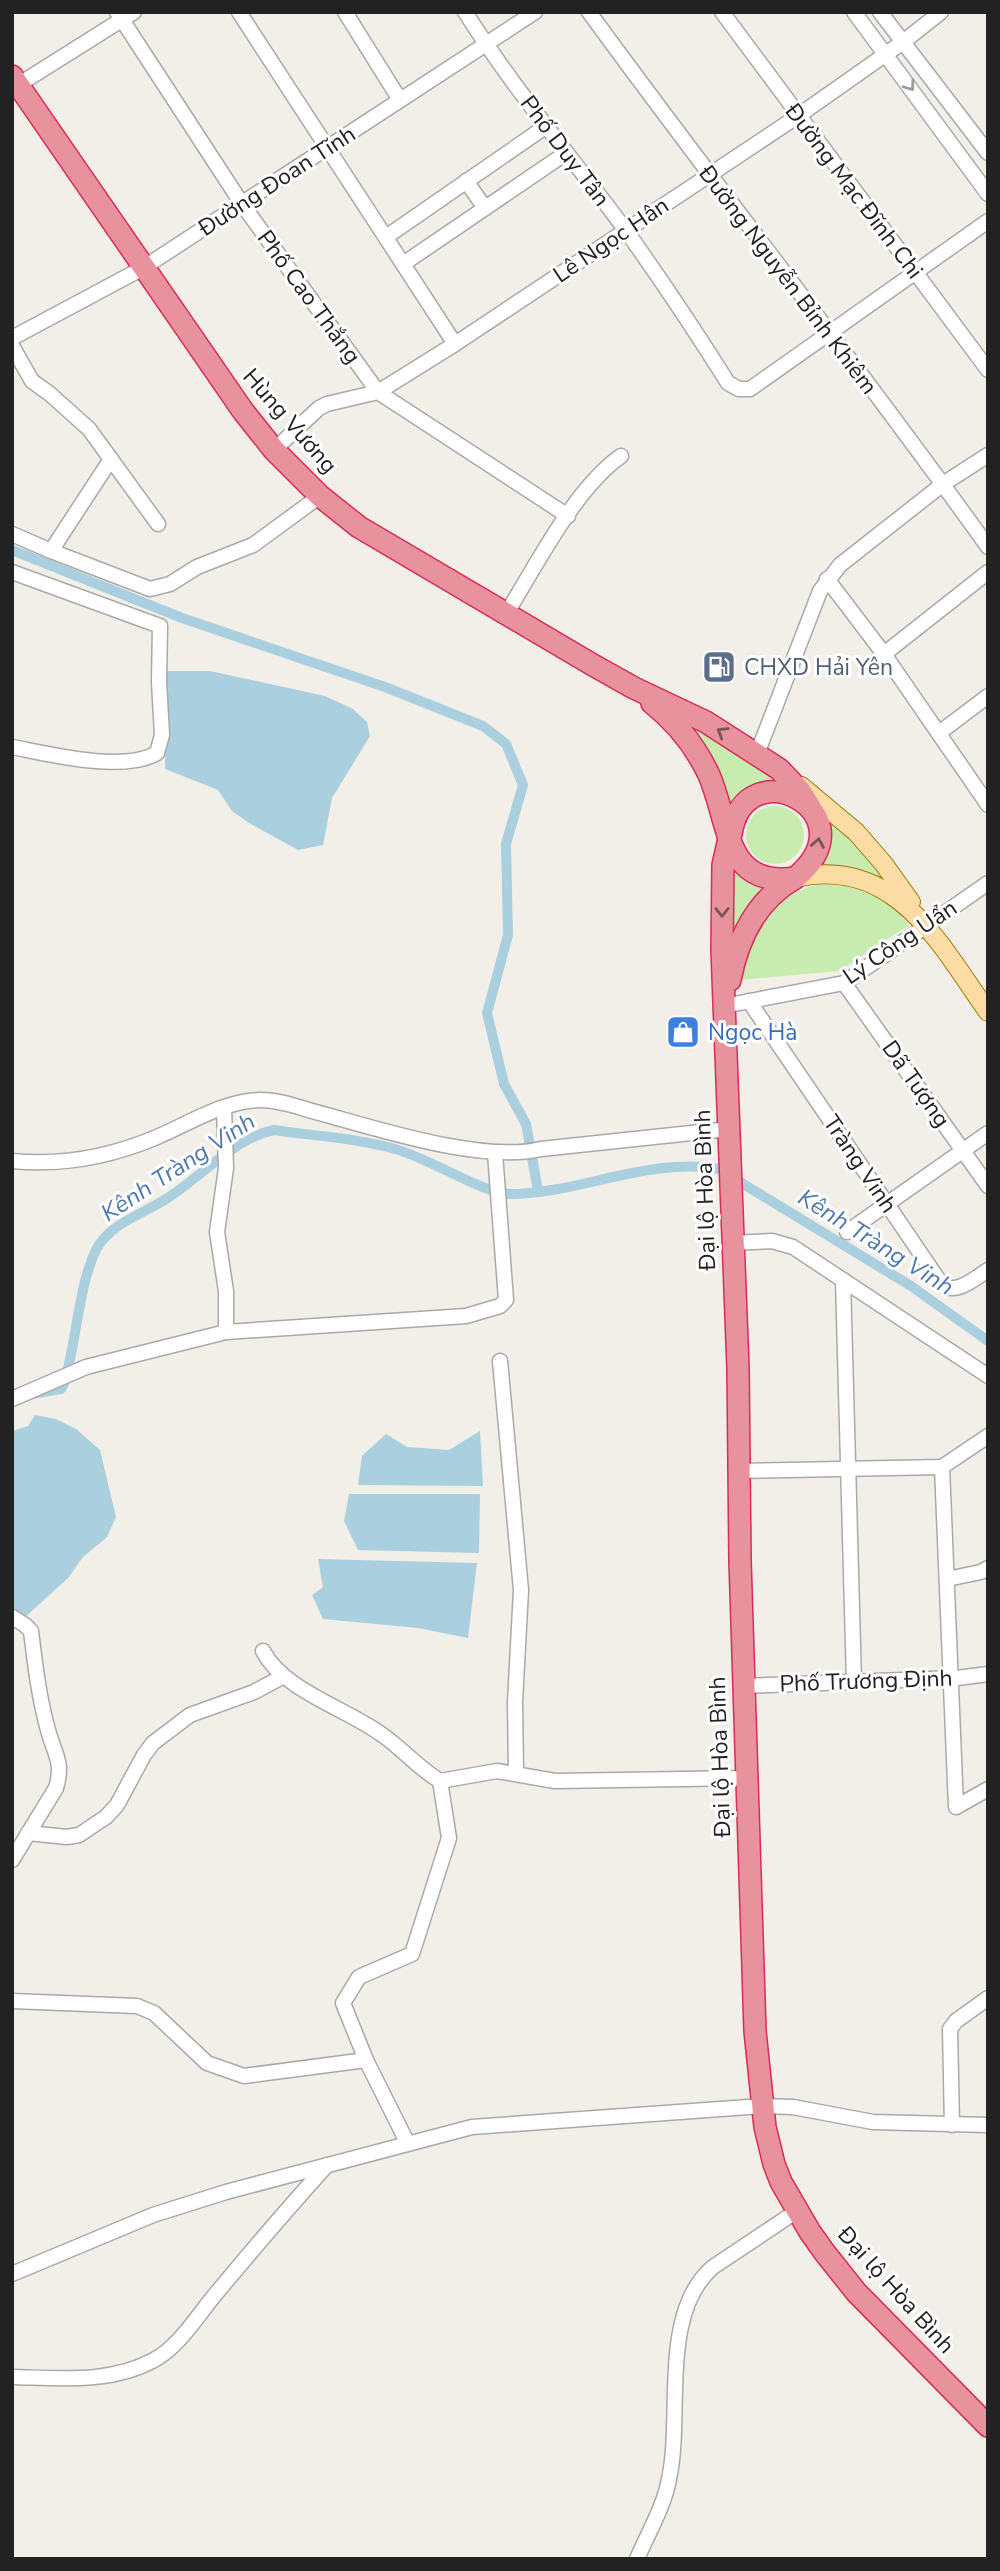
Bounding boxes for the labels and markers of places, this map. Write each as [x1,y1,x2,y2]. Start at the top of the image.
fuel station icon: CHXD Hải Yên [700,648,738,686]
place label: CHXD Hải Yên [744,652,893,683]
shop icon: Ngọc Hà [664,1013,702,1051]
place label: Ngọc Hà [708,1017,798,1048]

